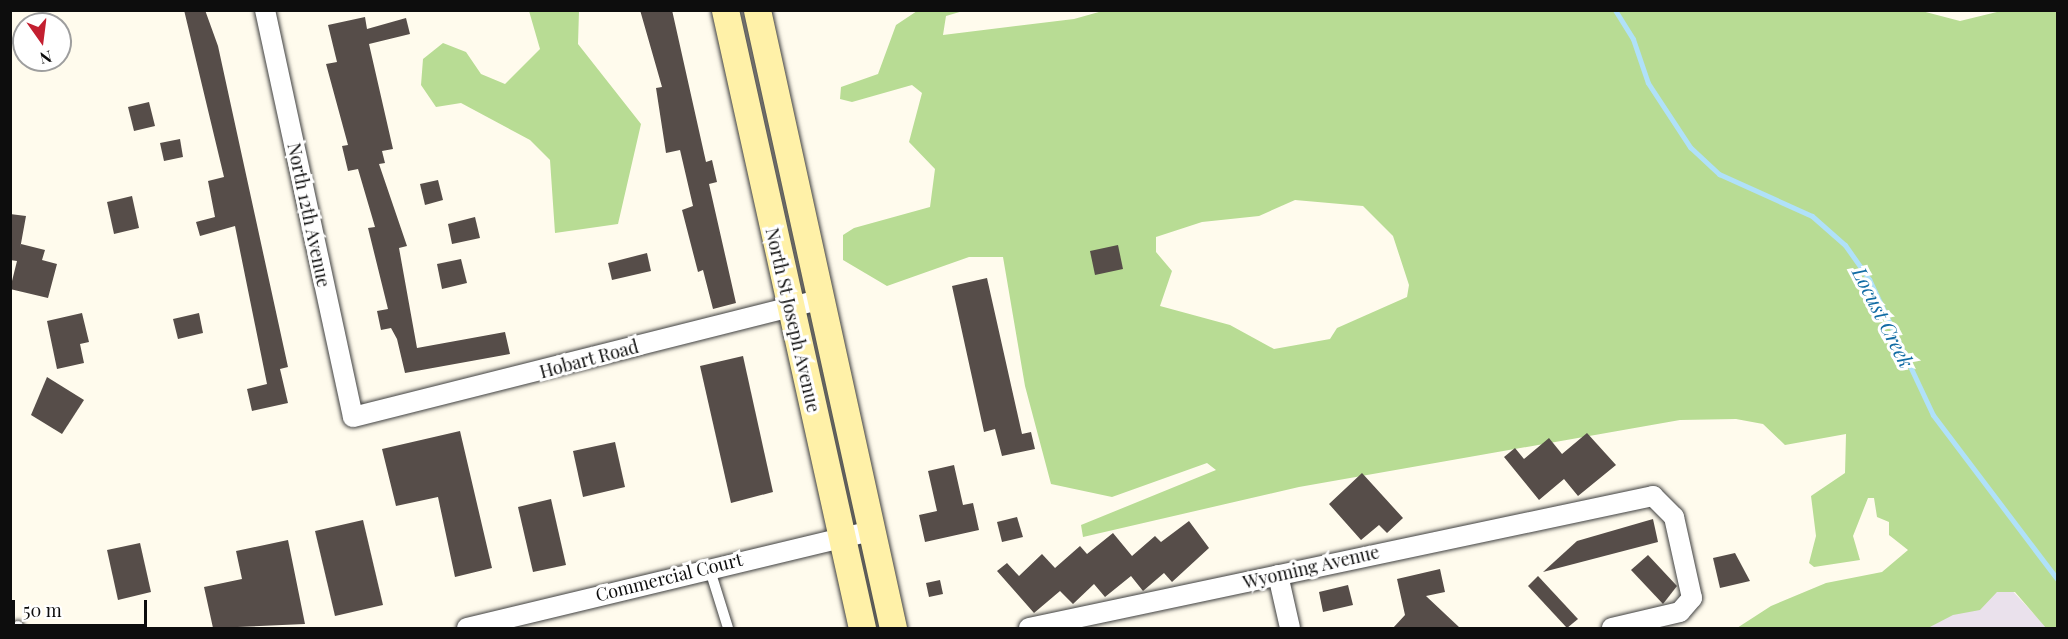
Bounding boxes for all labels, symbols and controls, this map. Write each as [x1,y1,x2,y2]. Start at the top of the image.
north arrow [12,12,72,72]
text: N [38,46,54,70]
street label: North 12th Avenue [283,140,335,290]
street label: North St Joseph Avenue [761,225,825,415]
water label: Locust Creek [1848,263,1920,371]
street label: Hobart Road [537,335,641,383]
street label: Wyoming Avenue [1240,541,1382,593]
street label: Commercial Court [593,548,745,606]
scale bar [15,588,150,626]
text: 50 m [23,598,62,622]

